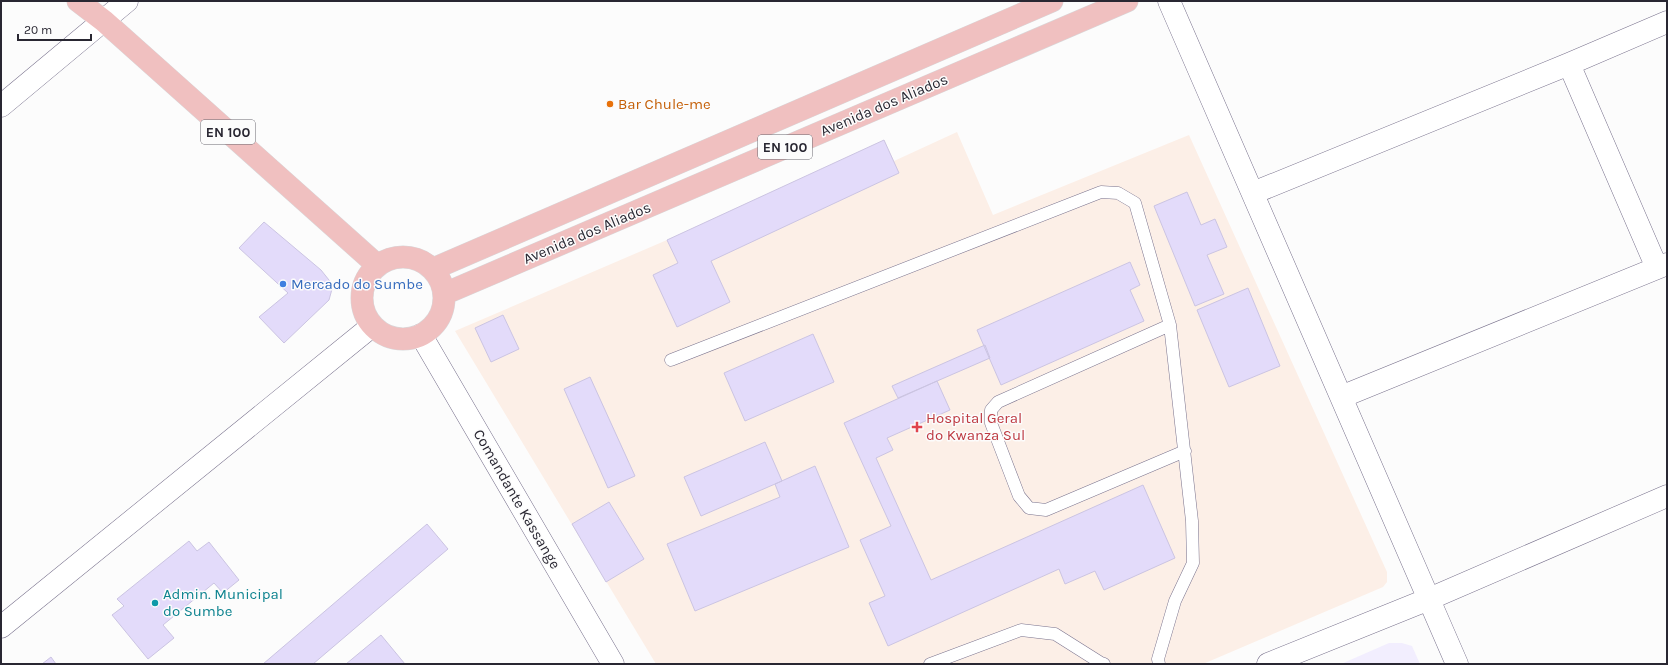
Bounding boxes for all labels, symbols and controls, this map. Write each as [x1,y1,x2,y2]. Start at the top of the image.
scale bar [18,16,91,42]
text: 20 m [24,23,52,37]
street label: Avenida dos Aliados [818,70,950,140]
place label: Bar Chule-me [618,95,711,113]
marker: Bar Chule-me [605,99,615,109]
road number: EN 100 [201,120,255,144]
road number: EN 100 [758,135,812,159]
street label: Avenida dos Aliados [521,198,653,268]
place label: Mercado do Sumbe [291,275,423,293]
marker: Mercado do Sumbe [278,279,288,289]
place label: Hospital Geral do Kwanza Sul [926,409,1025,444]
marker: Hospital Geral do Kwanza Sul [911,421,923,433]
street label: Comandante Kassange [470,426,564,572]
place label: Admin. Municipal do Sumbe [163,585,283,620]
marker: Admin. Municipal do Sumbe [150,598,160,608]

